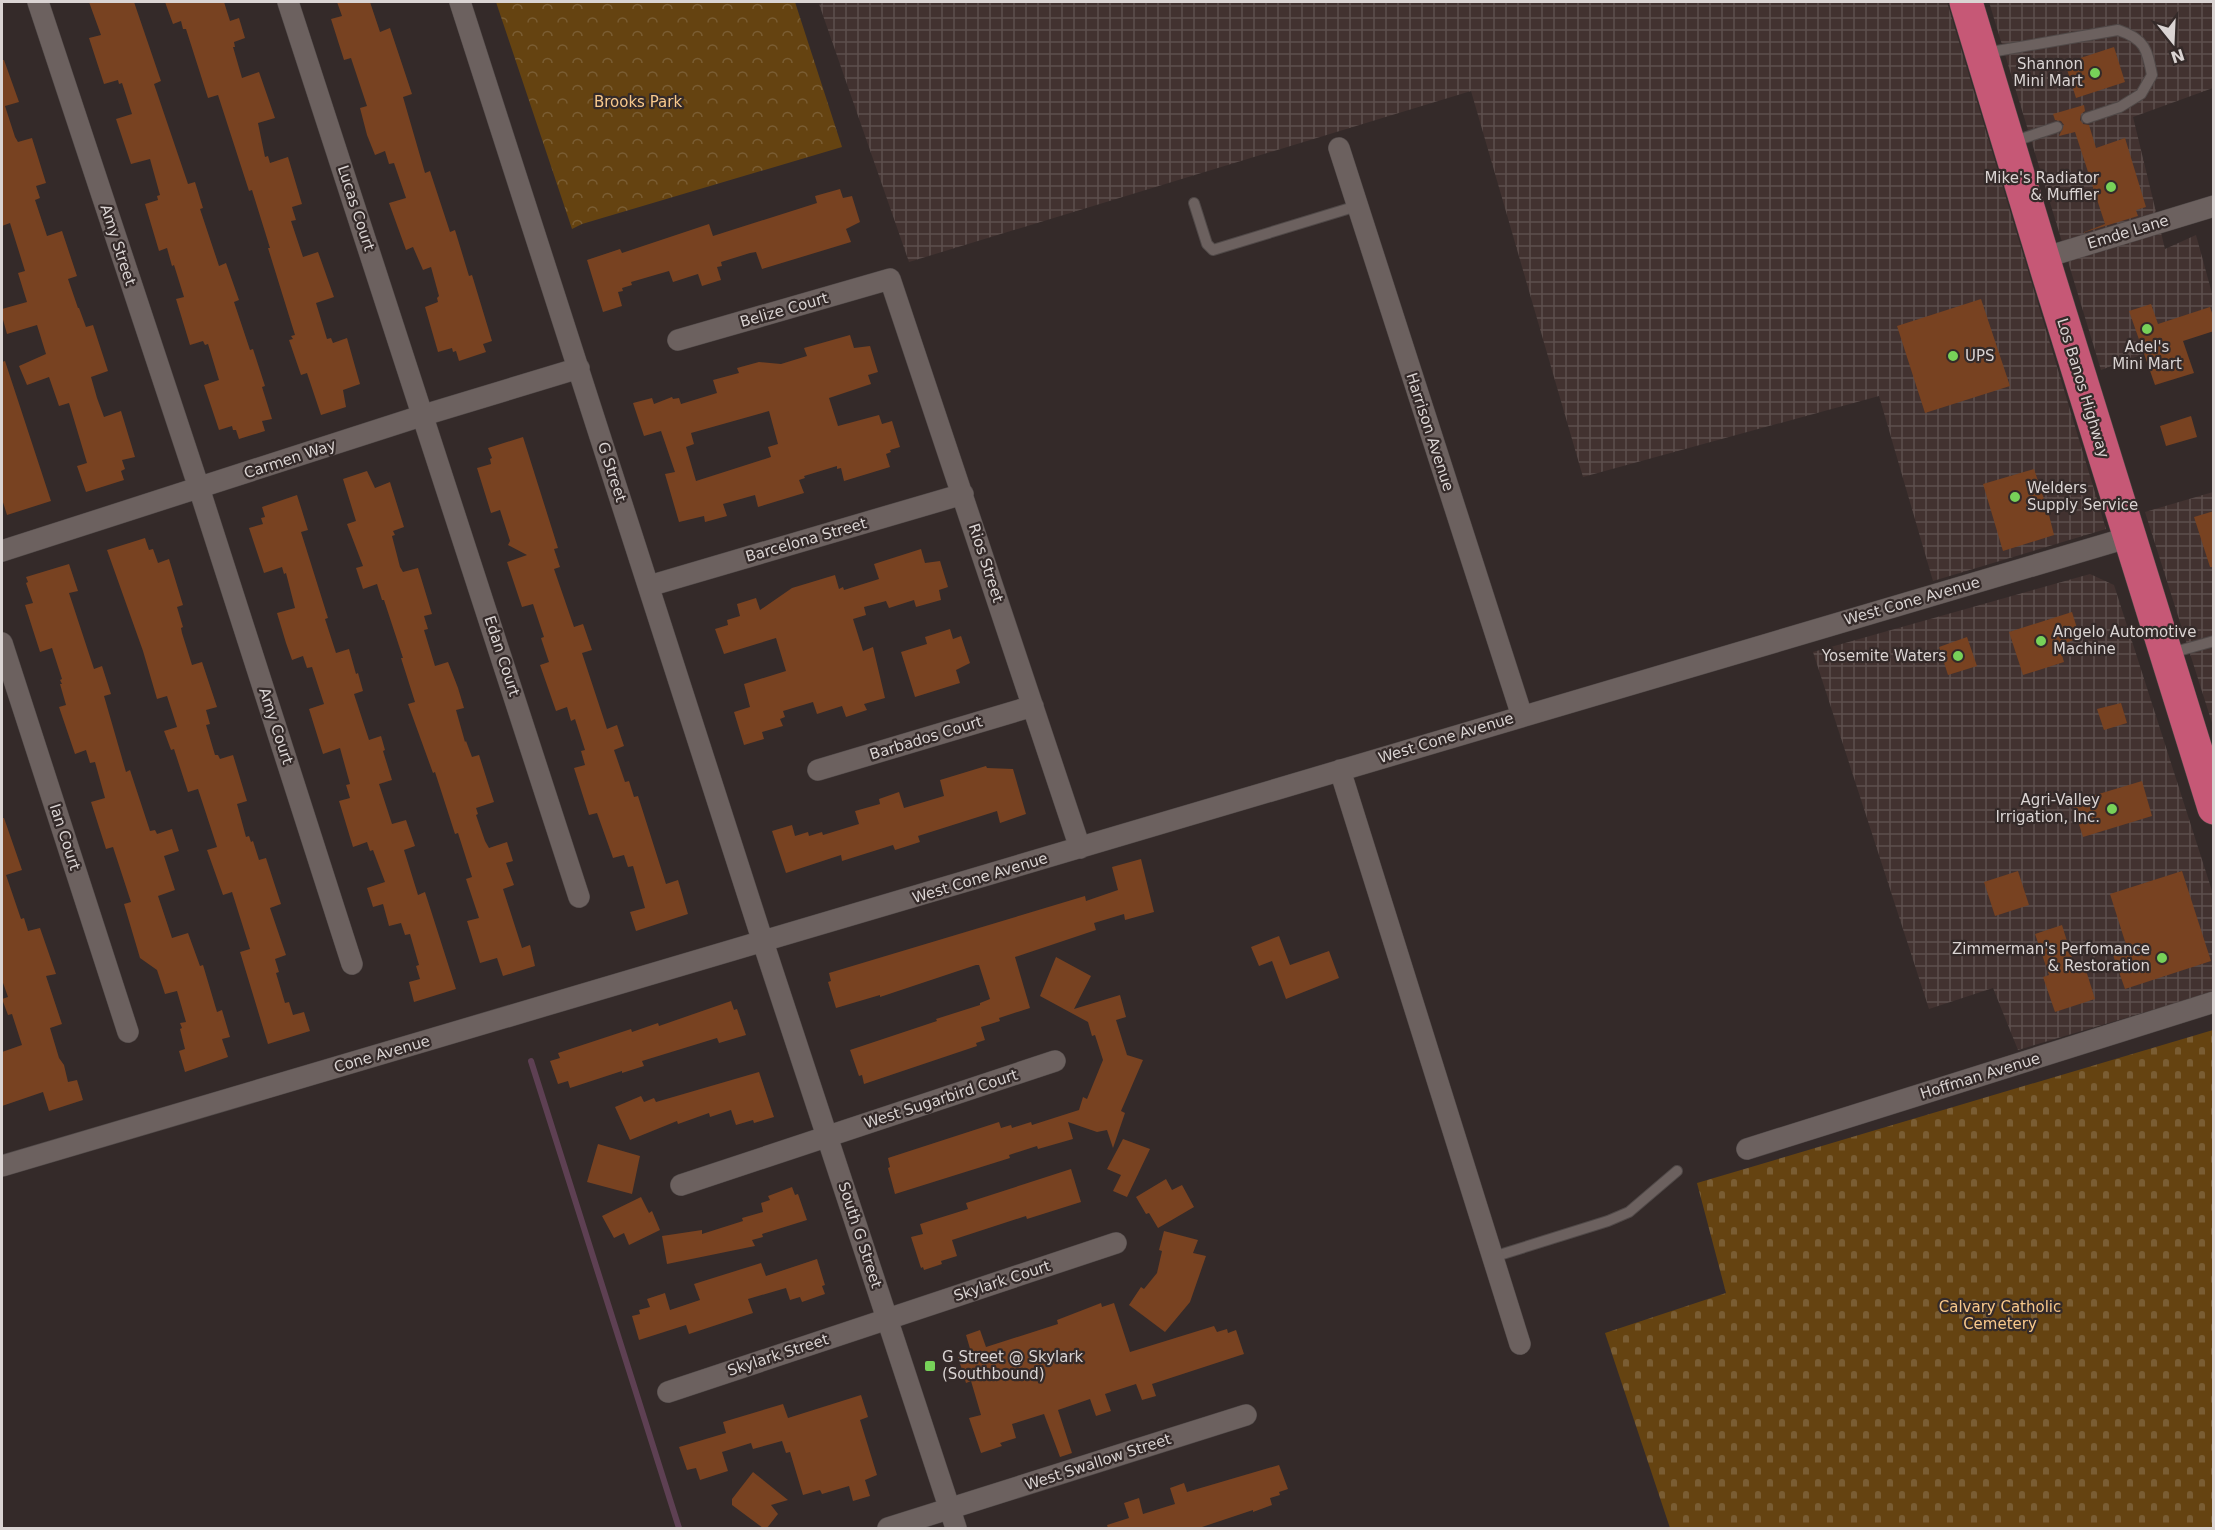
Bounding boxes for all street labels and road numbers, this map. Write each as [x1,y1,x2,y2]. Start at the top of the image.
street label: Lucas Court [334,163,378,253]
street label: Amy Street [96,202,140,288]
street label: Emde Lane [2085,211,2171,253]
street label: Belize Court [738,289,830,331]
street label: Los Banos Highway [2053,316,2113,460]
street label: Harrison Avenue [1402,370,1458,494]
street label: Carmen Way [242,436,338,482]
street label: G Street [594,440,630,504]
street label: Barcelona Street [743,514,869,566]
street label: Rios Street [965,521,1007,605]
street label: West Cone Avenue [1842,573,1982,629]
street label: Edan Court [481,613,524,699]
street label: Amy Court [255,685,297,767]
street label: West Cone Avenue [1376,709,1516,767]
street label: Barbados Court [867,712,985,764]
street label: Ian Court [46,801,84,873]
street label: West Cone Avenue [910,849,1050,907]
street label: Cone Avenue [332,1032,432,1076]
street label: Hoffman Avenue [1918,1049,2042,1103]
street label: West Sugarbird Court [862,1066,1020,1132]
street label: South G Street [834,1180,886,1290]
street label: Skylark Court [951,1257,1053,1305]
street label: Skylark Street [725,1330,831,1380]
street label: West Swallow Street [1023,1430,1174,1494]

